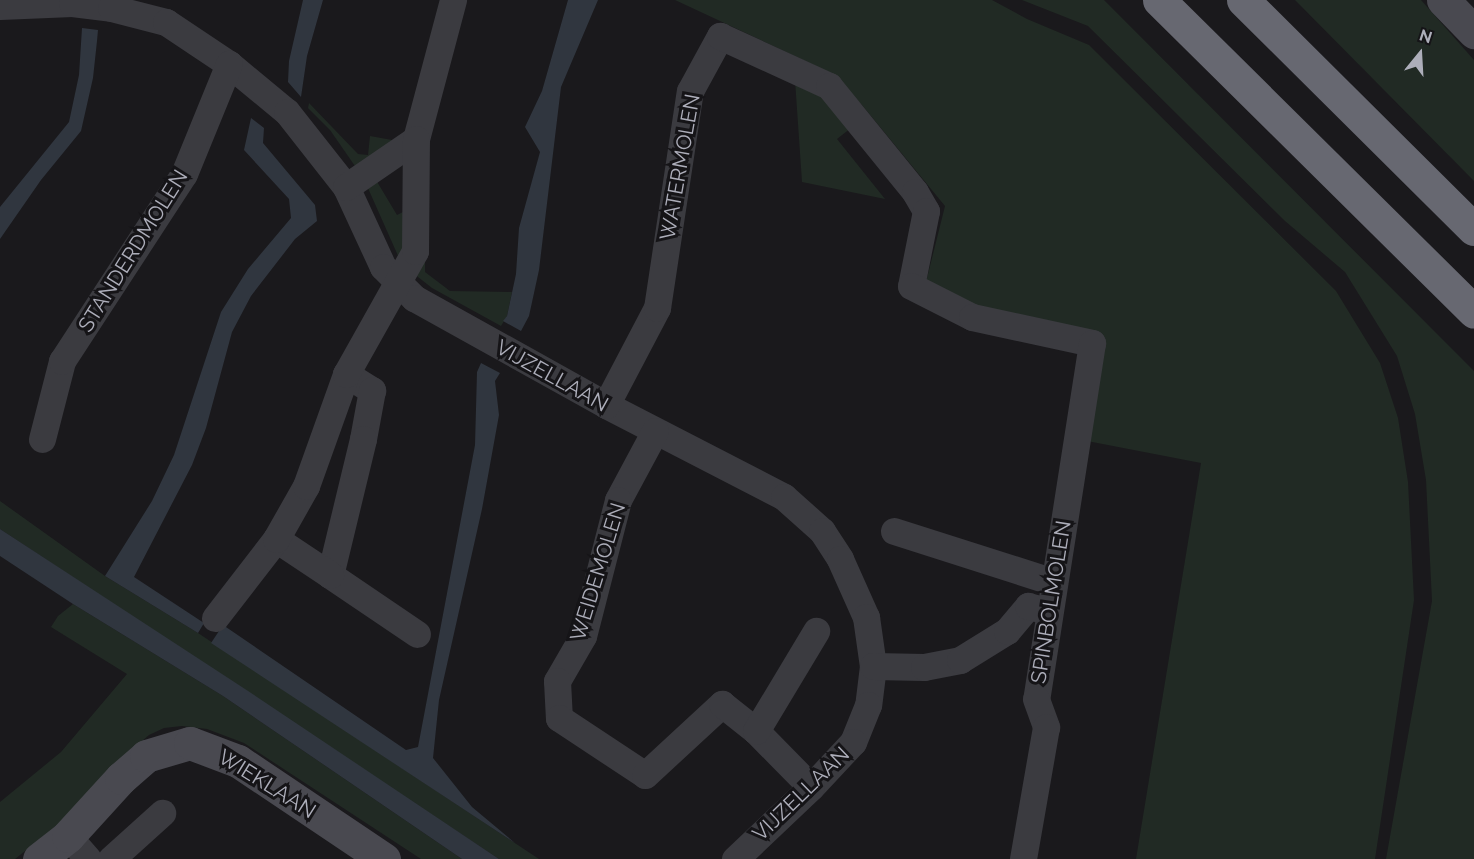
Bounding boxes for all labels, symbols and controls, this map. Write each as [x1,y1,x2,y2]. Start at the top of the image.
north arrow [1390,24,1450,84]
text: N [1417,25,1434,47]
street label: WATERMOLEN [655,92,705,242]
street label: STANDERDMOLEN [73,165,193,337]
street label: VIJZELLAAN [491,335,613,417]
street label: WEIDEMOLEN [565,500,631,644]
street label: SPINBOLMOLEN [1026,519,1076,685]
street label: VIJZELLAAN [747,742,855,846]
street label: WIEKLAAN [214,744,320,824]

